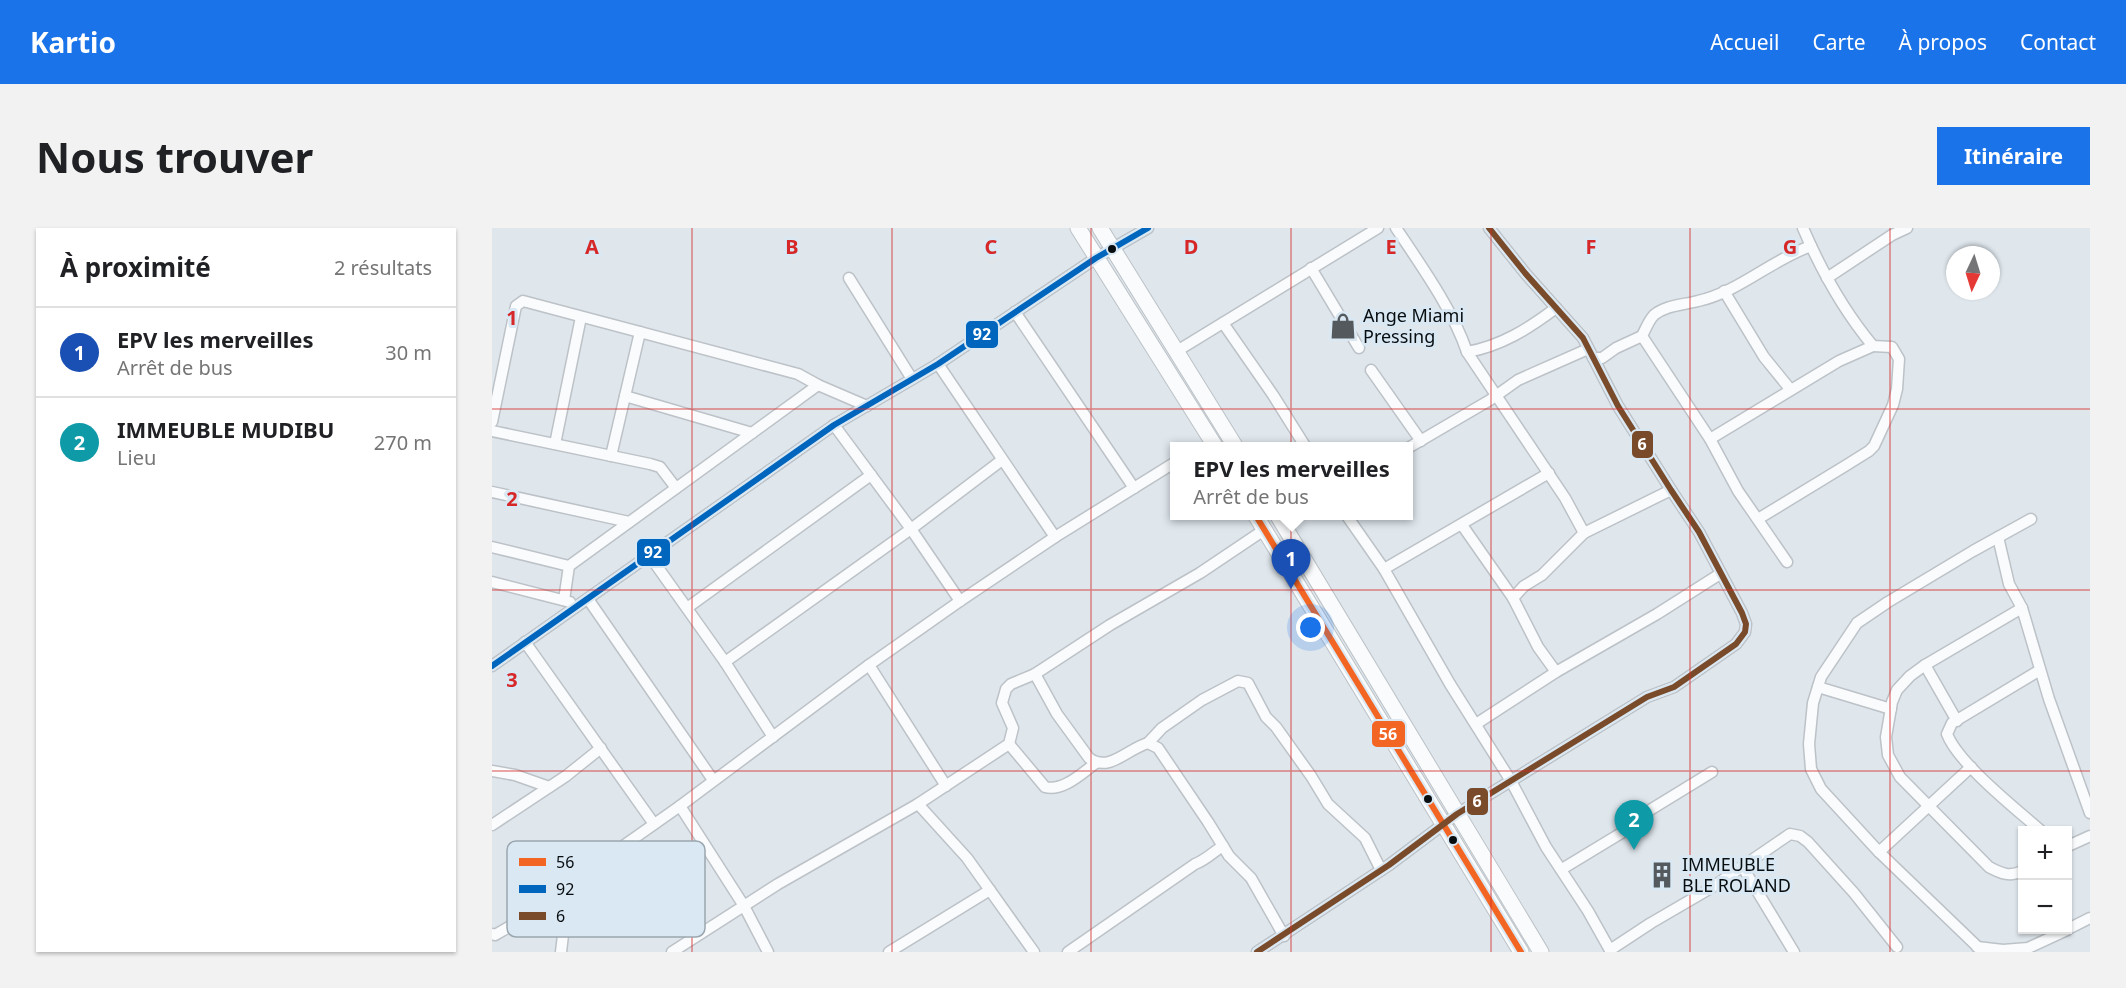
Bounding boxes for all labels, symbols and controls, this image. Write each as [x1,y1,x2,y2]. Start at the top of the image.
text: Kartio [30,23,116,61]
text: Accueil [1710,28,1779,56]
text: Carte [1812,28,1866,56]
text: À propos [1899,28,1987,56]
text: Contact [2020,28,2096,56]
button: Itinéraire [1937,127,2090,185]
text: Nous trouver [36,128,313,185]
text: A [585,233,599,260]
text: B [785,233,799,260]
text: C [985,233,998,260]
text: D [1184,233,1198,260]
text: E [1385,233,1397,260]
text: F [1586,233,1596,260]
text: G [1783,233,1797,260]
unlabelled marker [1106,243,1118,255]
north arrow [1946,246,2000,300]
text: À proximité [60,249,211,285]
text: 2 résultats [334,254,432,281]
place label: Ange Miami Pressing [1363,303,1464,348]
text: 1 [506,304,518,331]
shop icon: Ange Miami Pressing [1328,311,1358,341]
line badge: 92 [965,320,999,349]
text: 92 [973,323,991,345]
text: EPV les merveilles [117,324,313,354]
text: 1 [74,339,85,366]
text: 30 m [385,339,432,366]
text: Arrêt de bus [117,354,233,381]
text: IMMEUBLE MUDIBU [117,414,334,444]
text: 2 [74,429,85,456]
text: 270 m [374,429,432,456]
line badge: 6 [1631,430,1654,459]
text: 6 [1637,433,1647,455]
popup [1170,442,1413,520]
text: Lieu [117,444,156,471]
text: EPV les merveilles [1193,453,1390,483]
text: Arrêt de bus [1193,483,1309,510]
text: 2 [506,485,518,512]
line badge: 92 [636,538,671,567]
pin: 1 [1272,540,1310,589]
text: 92 [644,541,662,563]
your location [1296,613,1325,642]
text: 3 [506,666,518,693]
line badge: 56 [1371,720,1406,748]
text: 56 [1379,723,1397,745]
line badge: 6 [1466,787,1489,816]
text: 6 [1472,790,1482,812]
unlabelled marker [1422,793,1434,805]
pin: 2 [1614,800,1654,850]
map controls [2018,826,2072,934]
button: + [2018,826,2072,880]
unlabelled marker [1447,834,1459,846]
legend [507,841,705,937]
text: 56 [556,851,574,873]
place label: IMMEUBLE BLE ROLAND [1682,852,1791,897]
building icon: IMMEUBLE BLE ROLAND [1647,860,1677,890]
text: 92 [556,878,574,900]
button: − [2018,880,2072,934]
text: 6 [556,905,565,927]

